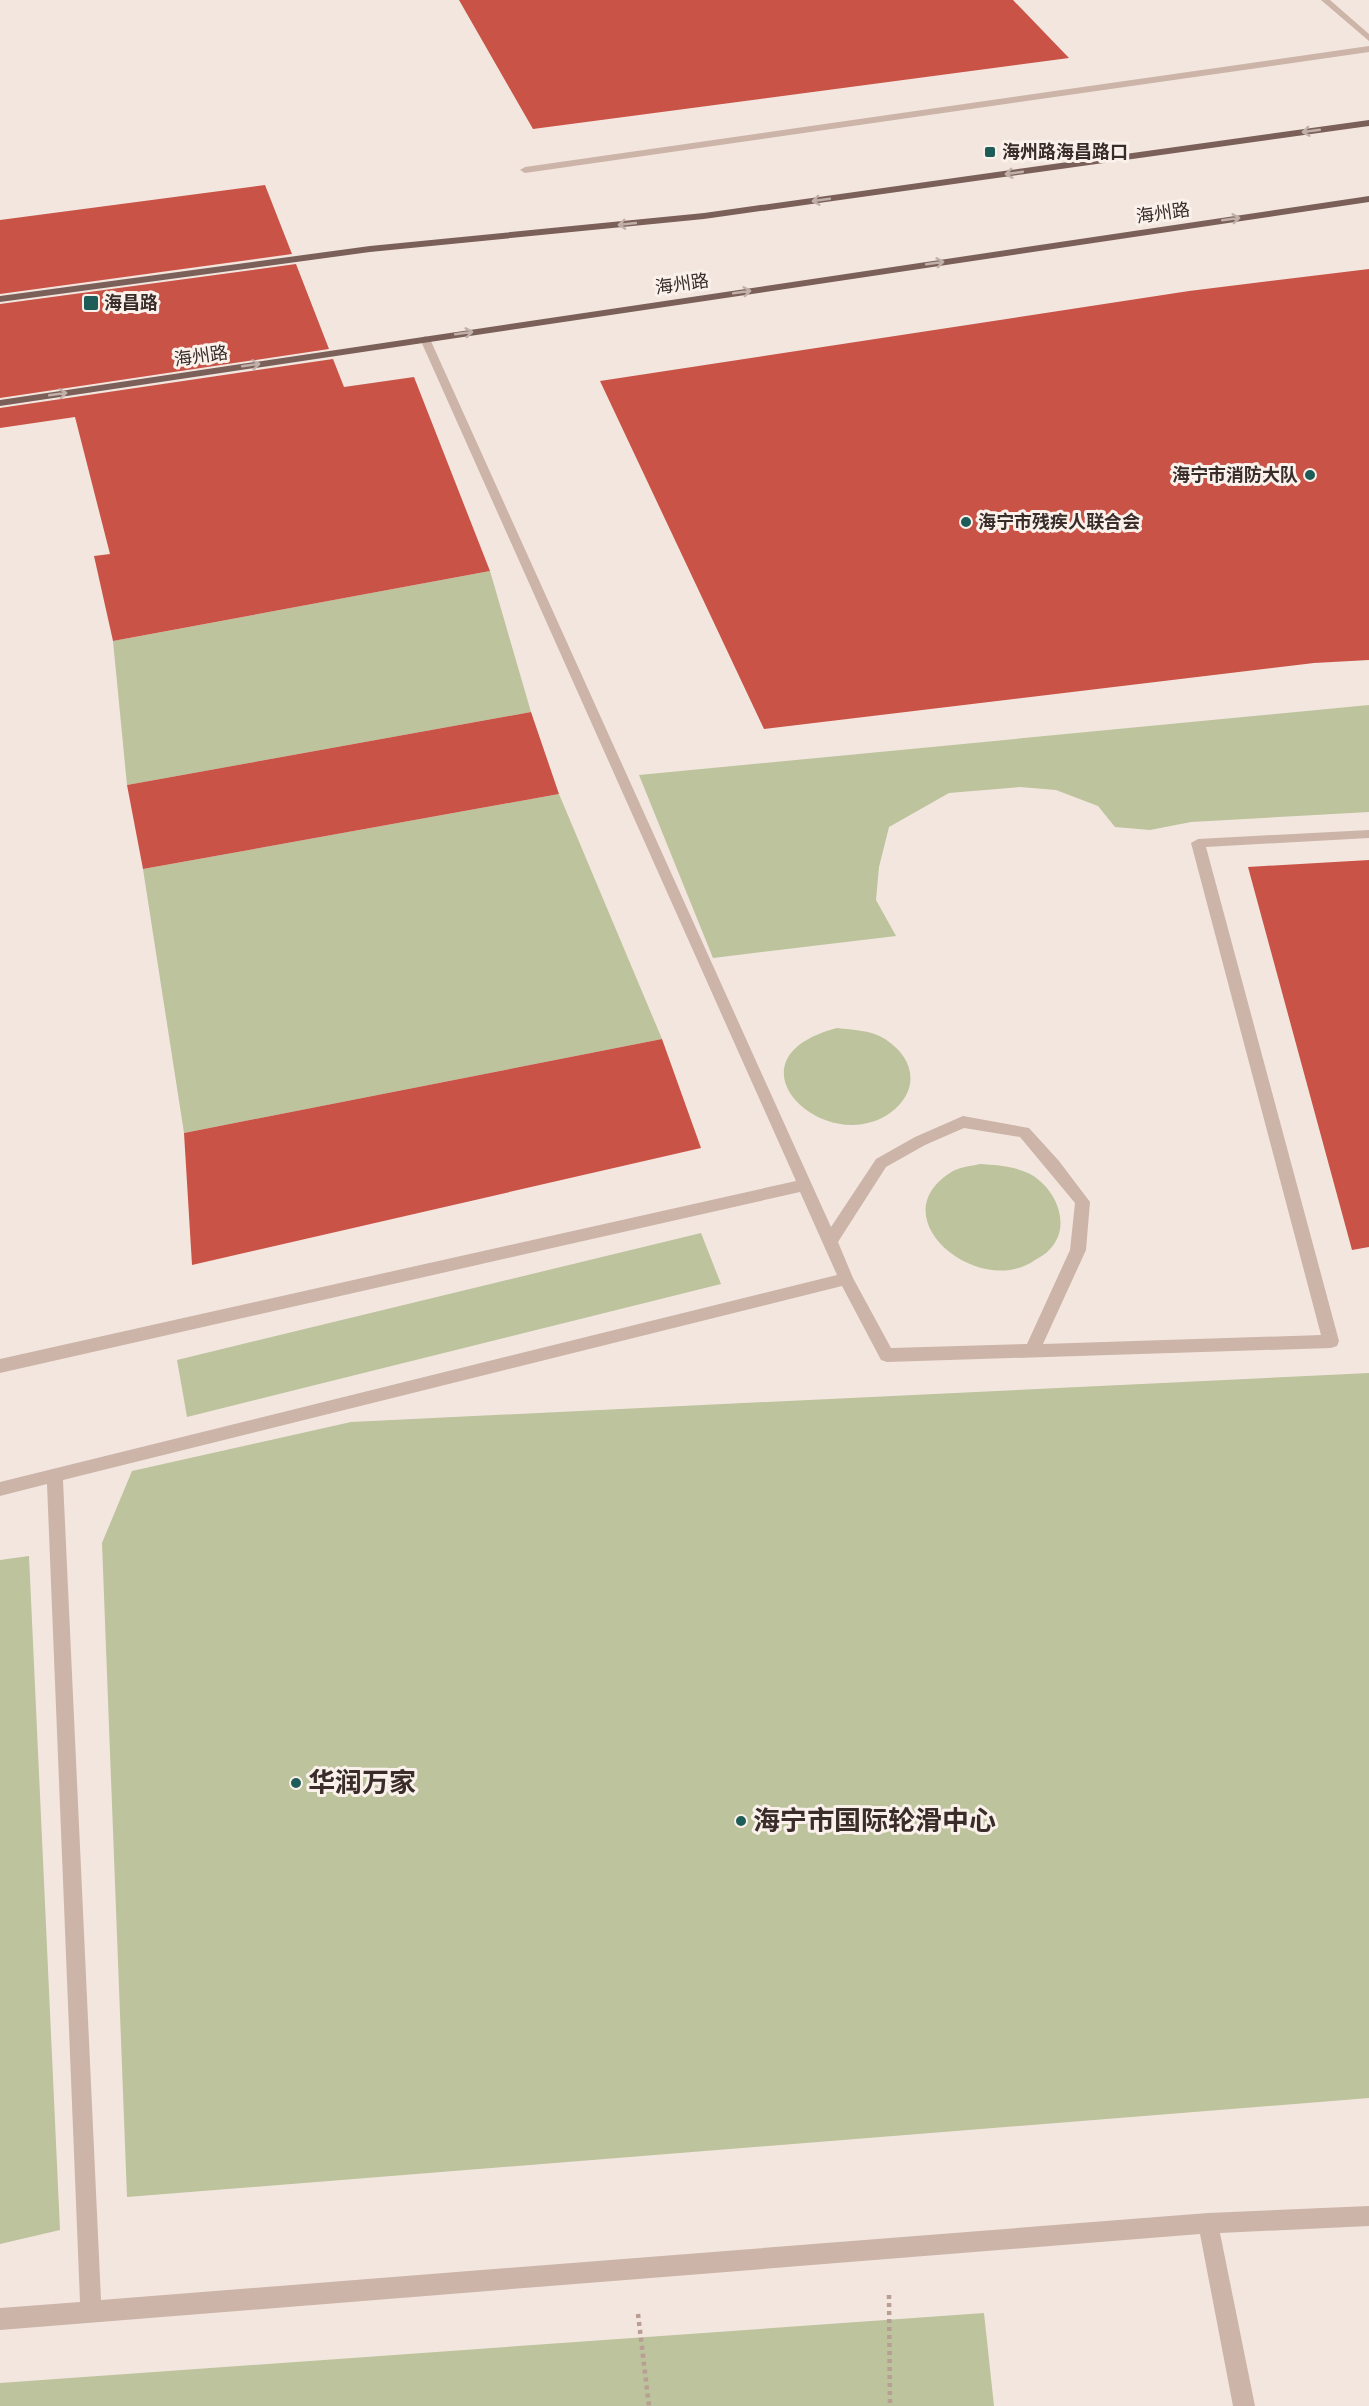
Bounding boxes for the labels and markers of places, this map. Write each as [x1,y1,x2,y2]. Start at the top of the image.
place label: 海州路海昌路口 [1002,140,1128,162]
marker: 海州路海昌路口 [983,145,997,159]
place label: 海昌路 [104,291,158,313]
marker: 海昌路 [82,294,100,312]
place label: 海宁市消防大队 [1172,463,1298,485]
marker: 海宁市消防大队 [1303,468,1317,482]
place label: 海宁市残疾人联合会 [978,510,1140,532]
marker: 海宁市残疾人联合会 [959,515,973,529]
place label: 华润万家 [308,1765,416,1798]
marker: 华润万家 [289,1776,303,1790]
place label: 海宁市国际轮滑中心 [753,1803,996,1836]
marker: 海宁市国际轮滑中心 [734,1814,748,1828]

